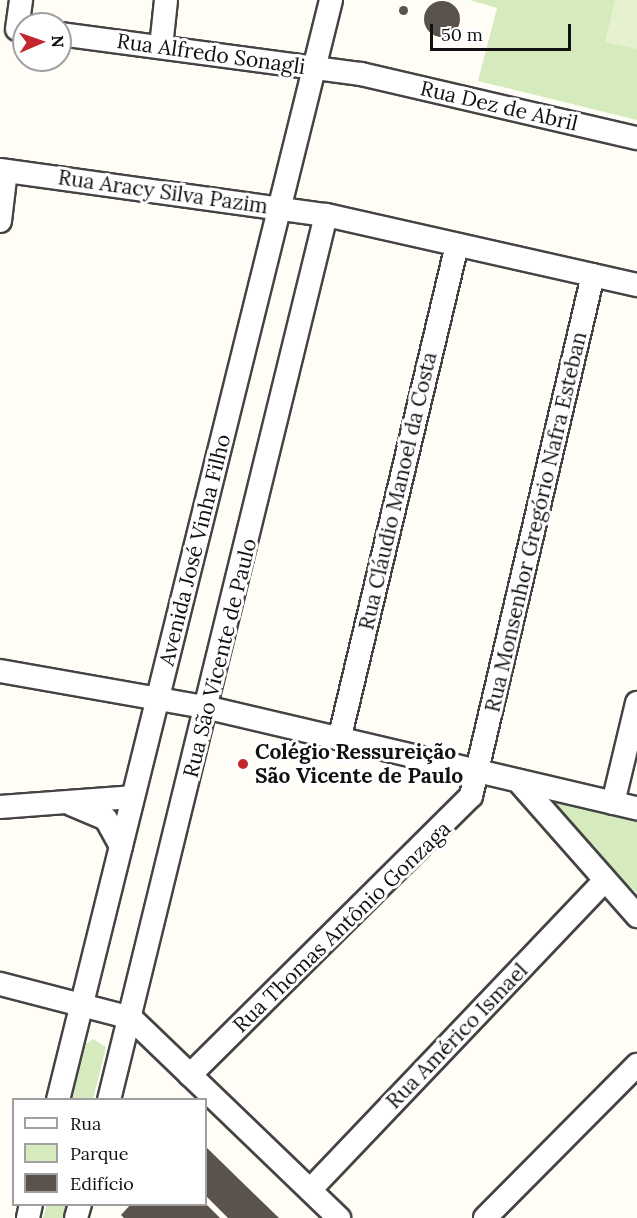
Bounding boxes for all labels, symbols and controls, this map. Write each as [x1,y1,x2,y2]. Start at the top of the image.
north arrow [12,12,72,72]
scale bar [433,12,574,50]
text: 50 m [441,23,483,46]
street label: Rua Alfredo Sonagli [115,28,307,80]
text: N [48,35,68,48]
street label: Rua Dez de Abril [418,76,580,136]
street label: Rua Aracy Silva Pazim [56,165,270,219]
street label: Rua Monsenhor Gregório Nafra Esteban [480,329,592,715]
street label: Rua Cláudio Manoel da Costa [354,350,442,632]
street label: Avenida José Vinha Filho [154,432,236,668]
street label: Rua São Vicente de Paulo [178,536,262,780]
place label: Colégio Ressureição São Vicente de Paulo [255,739,463,789]
marker: Colégio Ressureição São Vicente de Paulo [236,757,250,771]
street label: Rua Thomas Antônio Gonzaga [228,816,456,1038]
street label: Rua Américo Ismael [381,958,533,1114]
legend [12,1098,207,1206]
text: Rua [70,1112,101,1135]
text: Parque [70,1142,129,1165]
text: Edifício [70,1172,134,1195]

